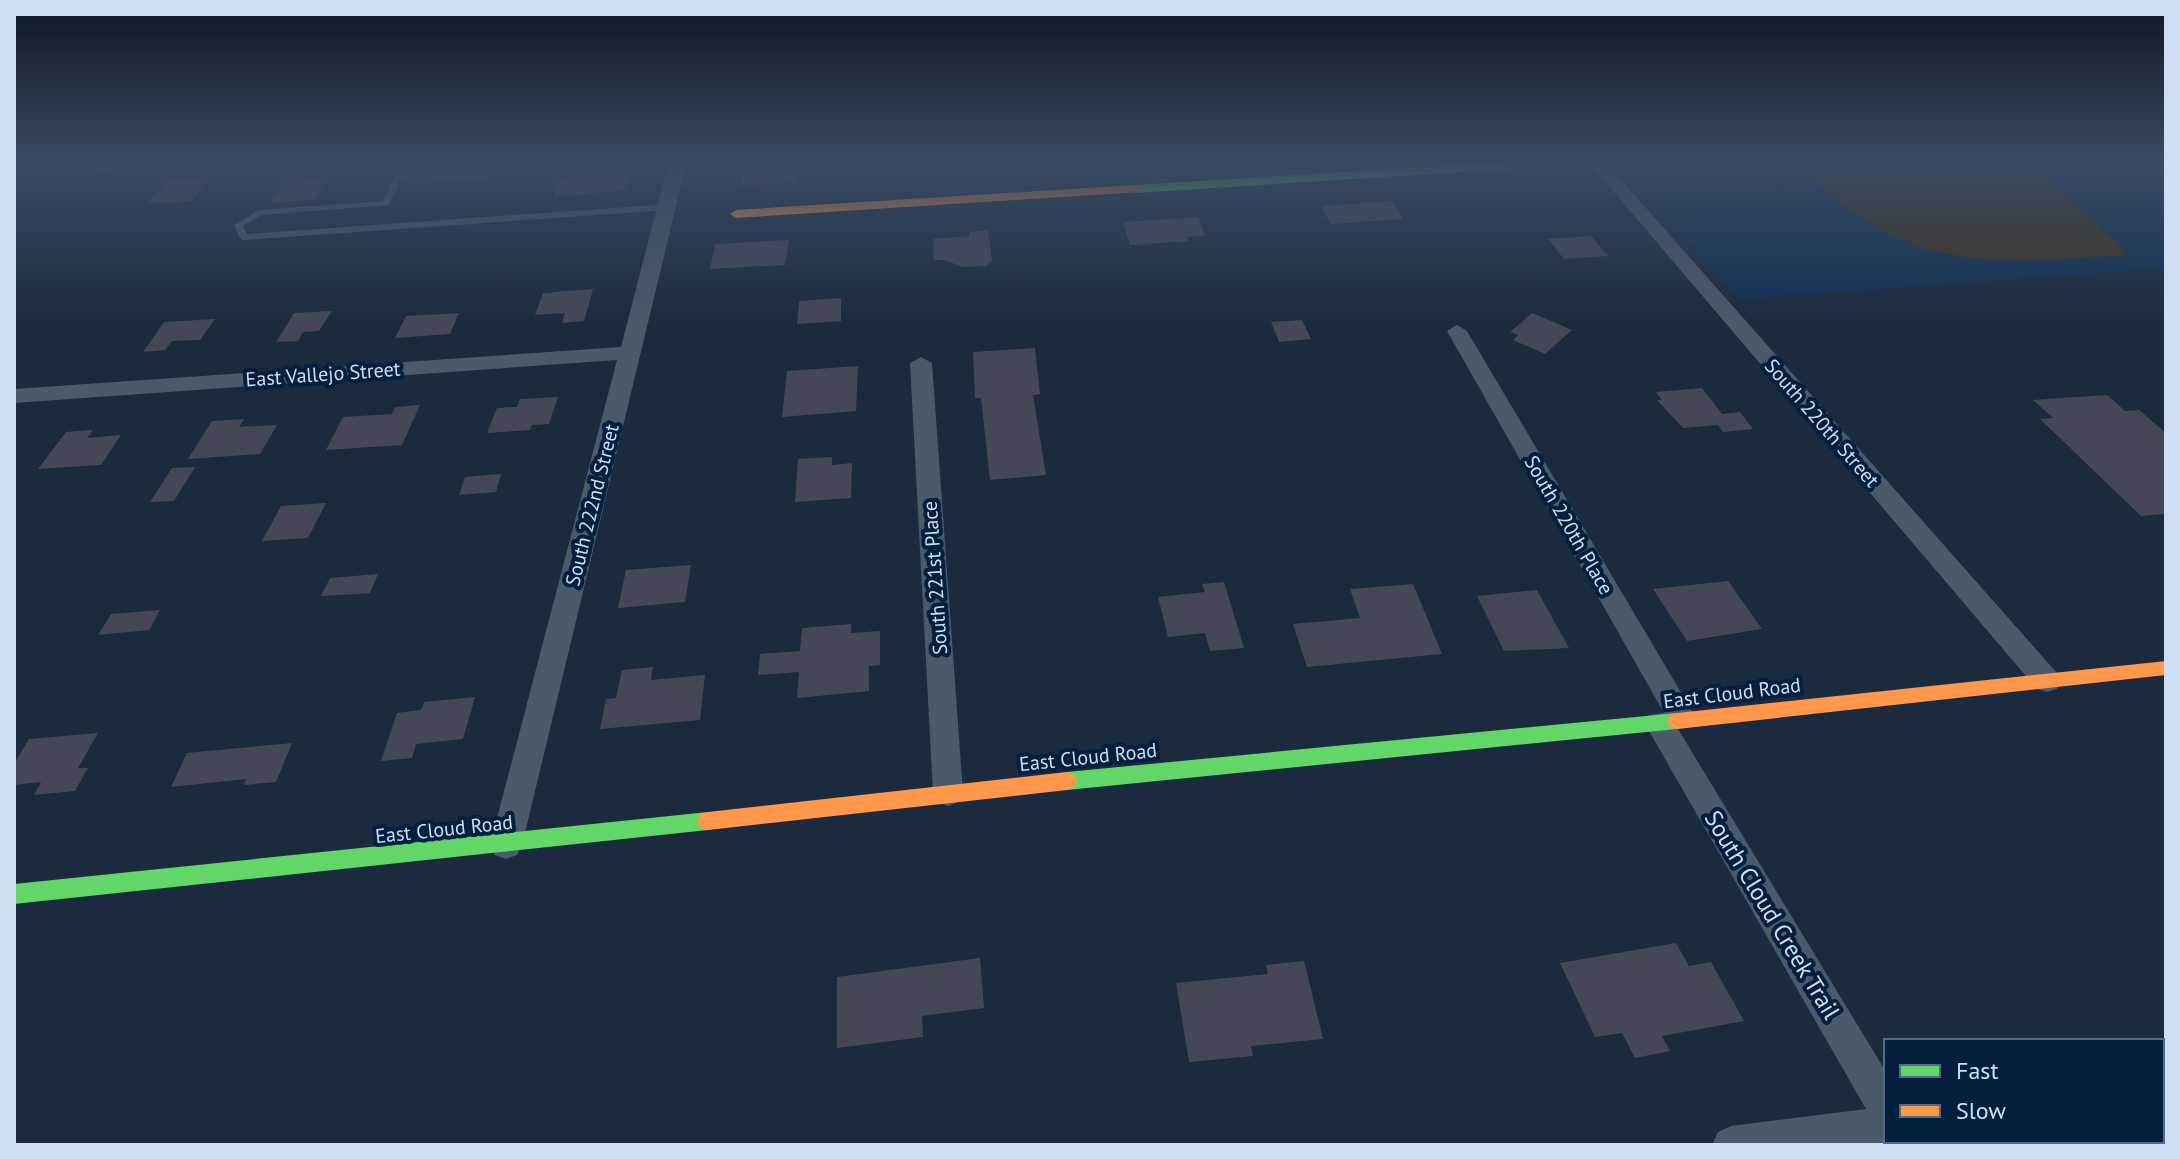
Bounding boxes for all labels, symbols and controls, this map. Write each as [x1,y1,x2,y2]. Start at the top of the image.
street label: South 220th Street [1759,353,1885,493]
street label: East Vallejo Street [245,356,402,392]
street label: South 222nd Street [559,421,625,589]
street label: South 220th Place [1519,451,1619,599]
street label: South 221st Place [917,500,953,656]
street label: East Cloud Road [1662,672,1802,714]
street label: East Cloud Road [1018,737,1158,777]
street label: South Cloud Creek Trail [1698,805,1847,1025]
street label: East Cloud Road [374,809,514,849]
legend [1884,1039,2164,1143]
text: Fast [1956,1055,1999,1086]
text: Slow [1956,1095,2006,1126]

